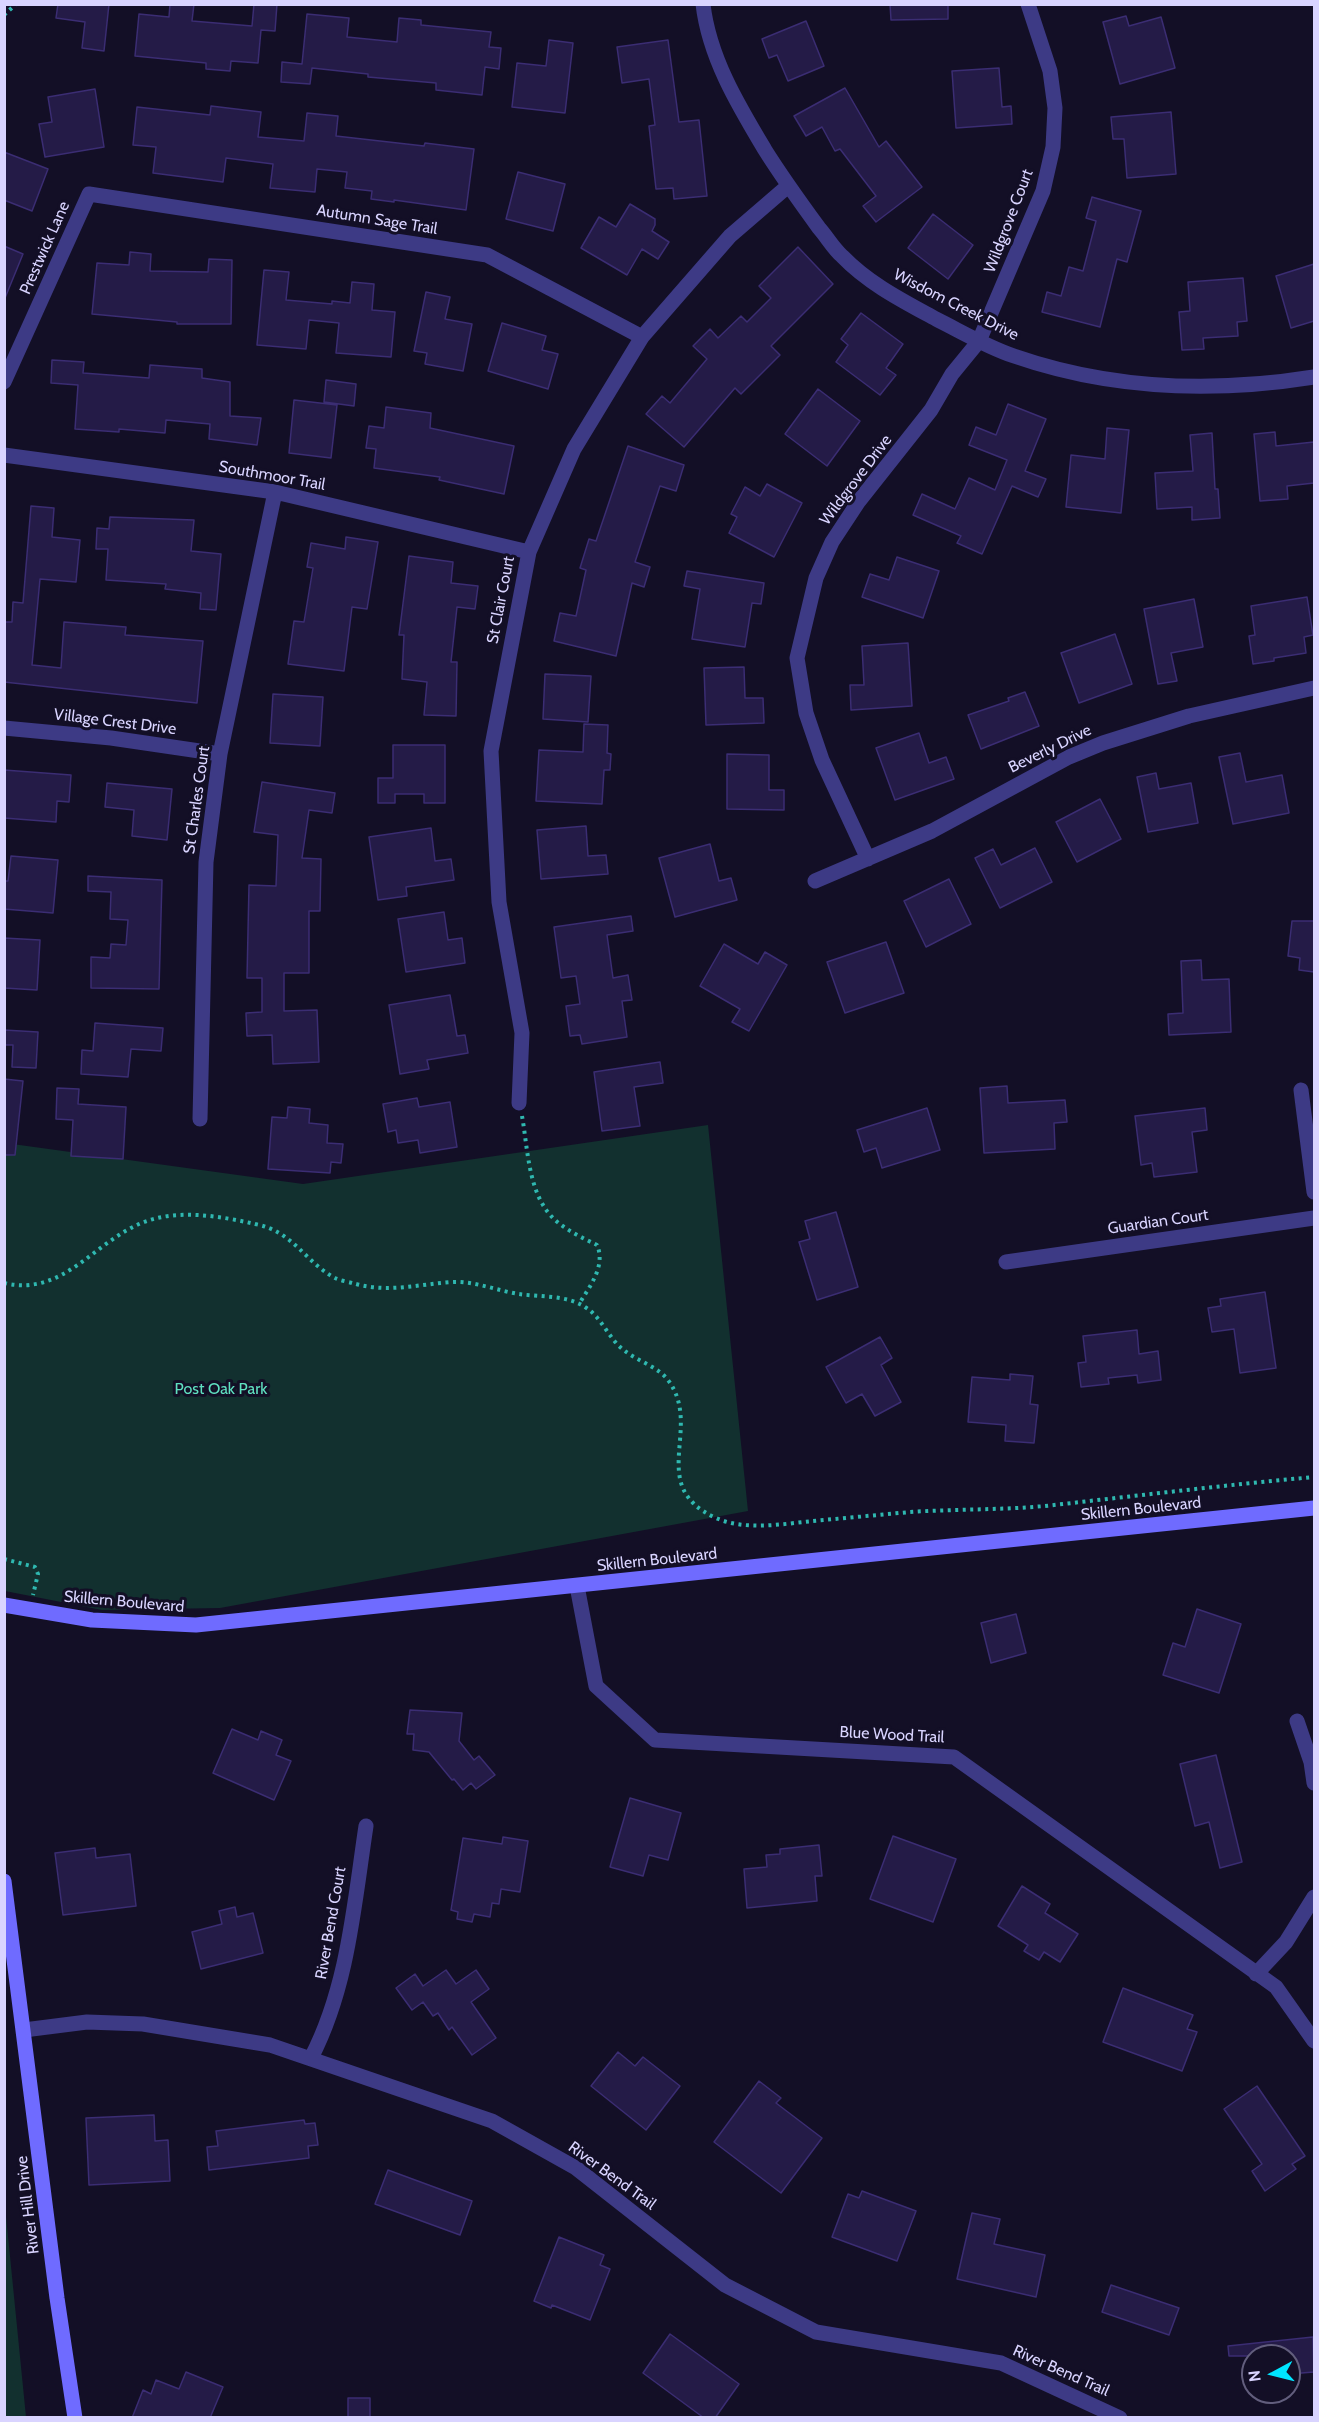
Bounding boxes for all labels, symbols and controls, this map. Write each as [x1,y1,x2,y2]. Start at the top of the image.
street label: Wildgrove Court [980,167,1038,275]
street label: Prestwick Lane [16,198,74,298]
street label: Autumn Sage Trail [315,201,439,239]
street label: Wisdom Creek Drive [890,265,1022,345]
street label: Wildgrove Drive [816,431,896,529]
street label: Southmoor Trail [217,457,327,495]
street label: St Clair Court [483,555,519,645]
street label: Village Crest Drive [53,705,177,739]
street label: Beverly Drive [1005,721,1095,777]
street label: St Charles Court [180,745,214,855]
street label: Guardian Court [1107,1205,1209,1239]
park label: Post Oak Park [175,1379,267,1399]
street label: Skillern Boulevard [1080,1493,1202,1525]
street label: Skillern Boulevard [596,1544,718,1576]
street label: Skillern Boulevard [63,1587,185,1617]
street label: Blue Wood Trail [839,1723,945,1747]
street label: River Bend Court [312,1865,350,1981]
street label: River Bend Trail [564,2138,660,2214]
street label: River Hill Drive [12,2155,44,2255]
street label: River Bend Trail [1010,2341,1112,2401]
north arrow [1241,2344,1301,2404]
text: N [1245,2369,1265,2383]

